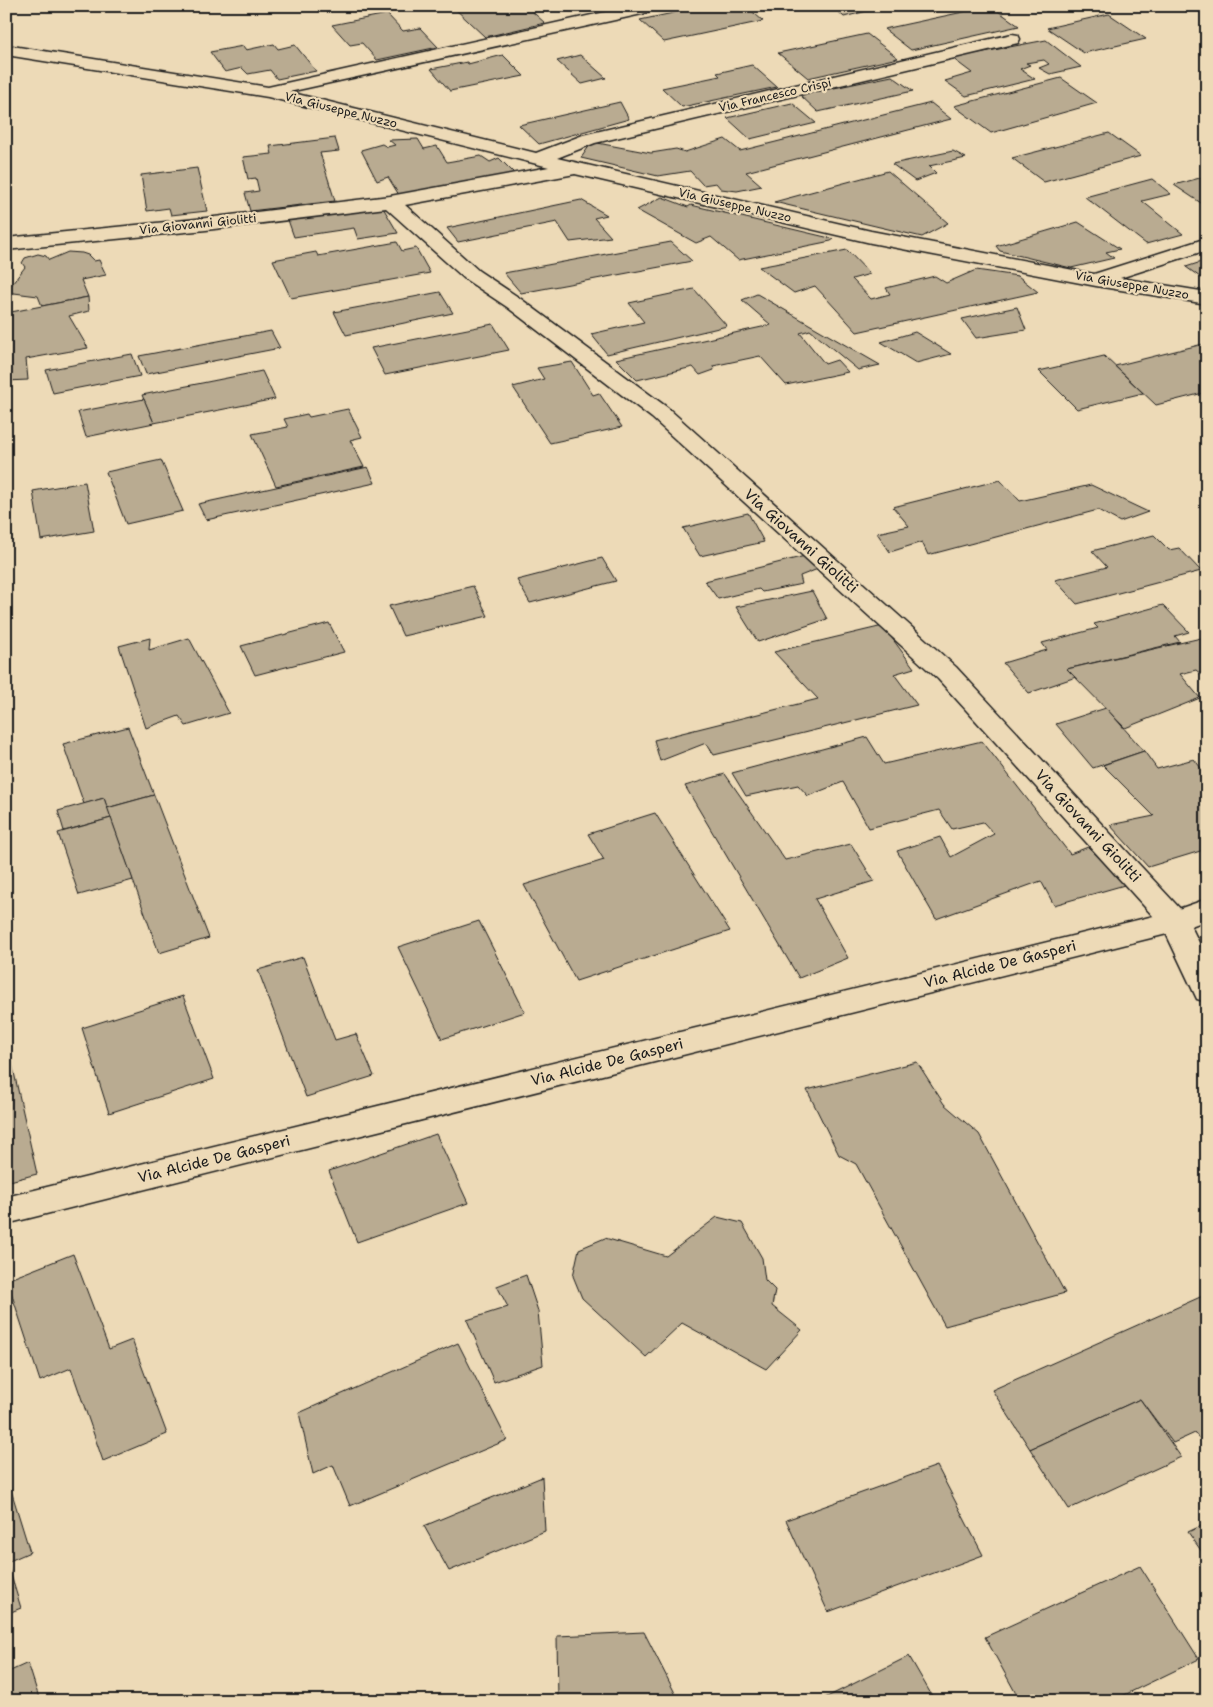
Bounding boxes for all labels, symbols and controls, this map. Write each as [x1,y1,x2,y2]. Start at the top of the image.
street label: Via Francesco Crispi [717,74,833,116]
street label: Via Giuseppe Nuzzo [283,88,399,132]
street label: Via Giuseppe Nuzzo [677,184,793,226]
street label: Via Giovanni Giolitti [139,210,257,238]
street label: Via Giuseppe Nuzzo [1074,267,1190,303]
street label: Via Giovanni Giolitti [740,484,862,598]
street label: Via Giovanni Giolitti [1030,765,1146,887]
street label: Via Alcide De Gasperi [922,935,1078,993]
street label: Via Alcide De Gasperi [529,1033,685,1091]
street label: Via Alcide De Gasperi [136,1130,292,1188]

